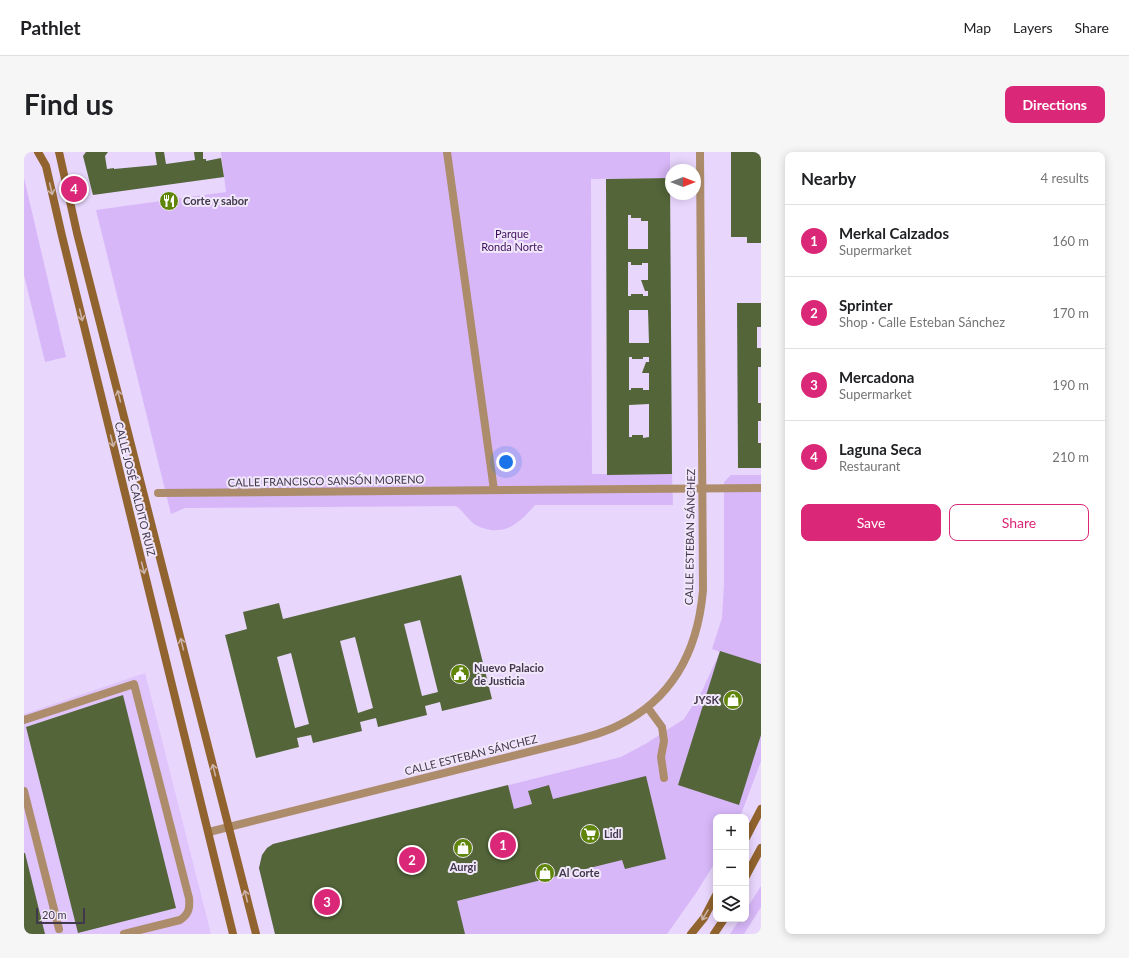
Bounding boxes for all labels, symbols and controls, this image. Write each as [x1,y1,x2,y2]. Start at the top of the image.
text: Pathlet [20,16,81,39]
text: Map [963,19,991,36]
text: Layers [1013,19,1053,36]
text: Share [1075,19,1109,36]
button: Directions [1005,86,1105,123]
text: Find us [24,87,114,121]
north arrow [665,164,701,200]
text: Nearby [801,168,856,189]
text: 4 results [1041,170,1089,186]
pin: 4 [61,174,87,204]
one-way arrow [47,182,55,195]
restaurant icon: Corte y sabor [158,190,180,212]
place label: Corte y sabor [183,194,249,207]
text: Merkal Calzados [839,224,949,242]
park label: Parque Ronda Norte [481,227,543,253]
text: 1 [810,233,818,249]
text: 160 m [1052,233,1089,249]
text: Supermarket [839,242,912,258]
text: Sprinter [839,296,893,314]
text: 2 [810,305,818,321]
text: 170 m [1052,305,1089,321]
one-way arrow [77,308,85,321]
text: Shop · Calle Esteban Sánchez [839,314,1005,330]
text: Mercadona [839,368,914,386]
text: 3 [810,377,818,393]
text: 190 m [1052,377,1089,393]
text: Supermarket [839,386,912,402]
one-way arrow [115,390,122,403]
street label: CALLE JOSÉ CALDITO RUIZ [113,420,159,558]
one-way arrow [108,435,116,448]
text: Laguna Seca [839,440,922,458]
text: 4 [810,449,818,465]
text: 210 m [1052,449,1089,465]
your location [496,452,516,472]
text: Restaurant [839,458,901,474]
street label: CALLE ESTEBAN SÁNCHEZ [682,468,697,605]
street label: CALLE FRANCISCO SANSÓN MORENO [228,472,425,489]
button: Save [801,504,941,541]
button: Share [949,504,1089,541]
one-way arrow [139,561,147,574]
one-way arrow [178,638,185,651]
place label: Nuevo Palacio de Justicia [474,661,544,687]
public building icon: Nuevo Palacio de Justicia [449,663,471,685]
shop icon: JYSK [722,689,744,711]
place label: JYSK [694,693,719,706]
street label: CALLE ESTEBAN SÁNCHEZ [403,732,539,777]
one-way arrow [210,764,217,777]
map controls [713,814,749,922]
button: + [713,814,749,850]
supermarket icon: Lidl [579,823,601,845]
place label: Lidl [604,827,622,840]
pin: 1 [490,830,516,860]
shop icon: Aurgi [452,837,474,859]
pin: 2 [399,845,425,875]
button: − [713,850,749,886]
place label: Aurgi [449,860,476,873]
shop icon: Al Corte [534,862,556,884]
place label: Al Corte [558,866,600,879]
button: layers [713,886,749,922]
pin: 3 [314,887,340,917]
one-way arrow [242,890,249,903]
scale bar [36,906,85,925]
text: 20 m [42,908,67,921]
one-way arrow [700,909,708,921]

